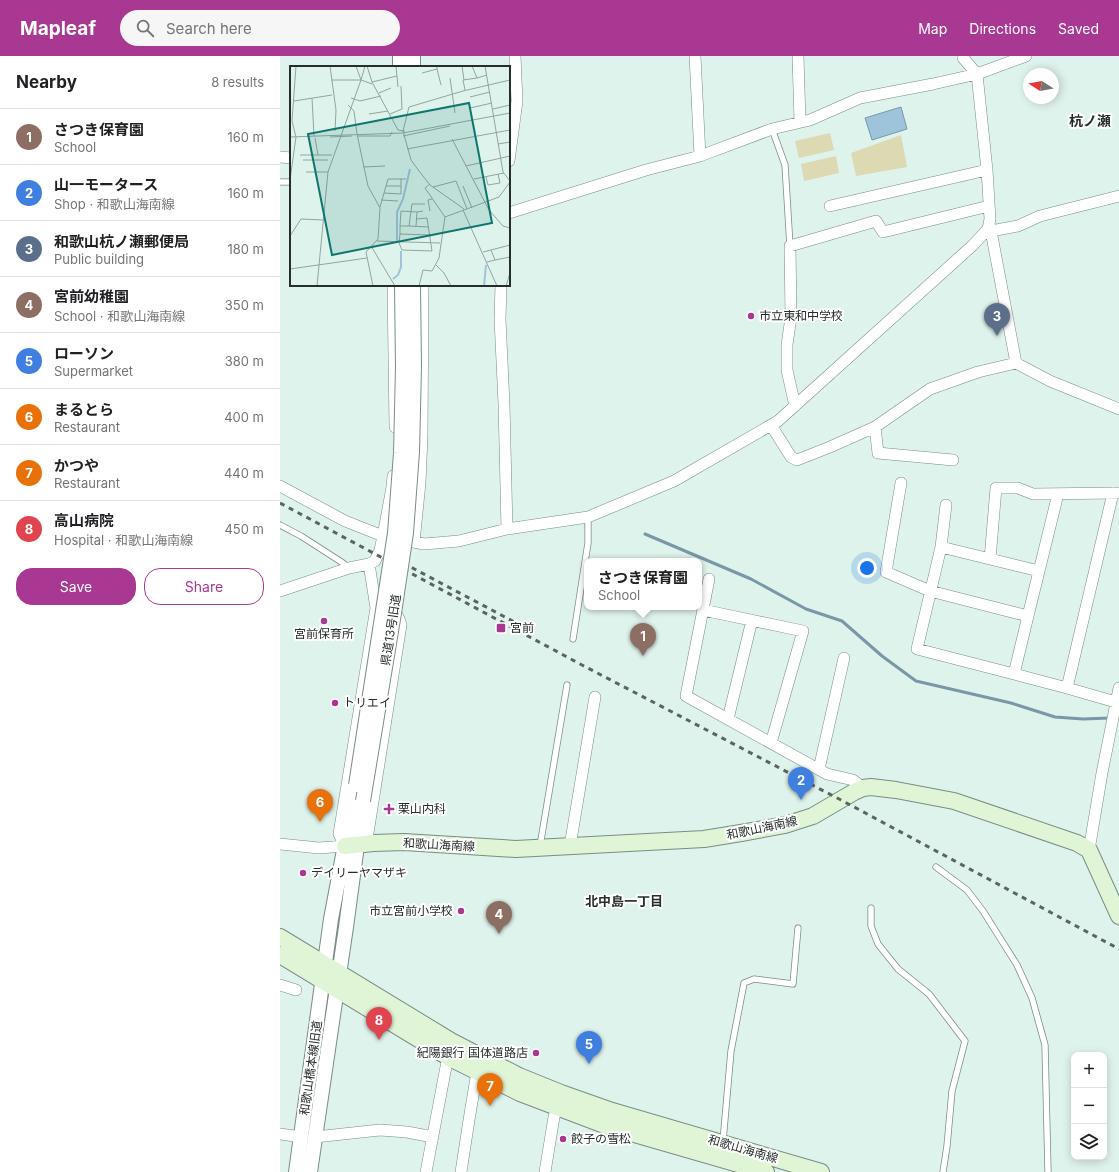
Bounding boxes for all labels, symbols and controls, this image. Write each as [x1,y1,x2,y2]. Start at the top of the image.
search box [120,10,400,46]
text: Mapleaf [20,17,96,40]
icon: search [134,17,156,39]
text: Search here [166,19,252,38]
text: Map [918,20,947,37]
text: Directions [969,20,1036,37]
text: Saved [1058,20,1099,37]
inset map [290,66,510,286]
north arrow [1023,68,1059,104]
text: Nearby [16,72,77,92]
text: 8 results [211,74,264,90]
district label: 杭ノ瀬 [1069,112,1111,129]
text: さつき保育園 [54,120,144,139]
text: 1 [26,129,32,145]
text: 160 m [227,129,264,145]
text: School [54,139,96,155]
text: 山一モータース [54,175,158,194]
text: 2 [25,185,33,201]
text: 160 m [227,185,264,201]
text: Shop · 和歌山海南線 [54,196,175,212]
text: 和歌山杭ノ瀬郵便局 [54,232,189,251]
text: 3 [25,241,33,257]
text: 180 m [227,241,264,257]
text: Public building [54,251,144,267]
text: 宮前幼稚園 [54,287,129,306]
text: 4 [25,297,33,313]
text: 350 m [225,297,264,313]
pin: 3 [984,303,1010,336]
text: School · 和歌山海南線 [54,308,185,324]
place label: 市立東和中学校 [759,308,843,323]
marker: 市立東和中学校 [746,311,756,321]
text: ローソン [54,344,114,363]
text: 5 [25,353,33,369]
text: 380 m [225,353,264,369]
text: Supermarket [54,363,133,379]
text: まるとら [54,400,114,419]
text: 6 [25,409,33,425]
text: 400 m [224,409,264,425]
text: Restaurant [54,419,120,435]
text: かつや [54,456,99,475]
text: 7 [25,465,33,481]
text: 440 m [224,465,264,481]
text: Restaurant [54,475,120,491]
text: 高山病院 [54,511,114,530]
text: 8 [25,521,33,537]
text: 450 m [224,521,264,537]
text: Hospital · 和歌山海南線 [54,532,193,548]
popup [584,558,702,610]
your location [857,558,877,578]
button: Save [16,568,136,605]
button: Share [144,568,264,605]
text: さつき保育園 [598,568,688,587]
text: School [598,587,640,603]
street label: 県道13号旧道 [377,593,404,667]
marker: 宮前保育所 [319,616,329,626]
place label: 宮前 [510,620,534,635]
marker: 宮前 [495,622,507,634]
pin: 1 [630,623,656,656]
place label: 宮前保育所 [294,626,354,641]
place label: トリエイ [343,695,391,710]
marker: トリエイ [330,698,340,708]
pin: 2 [788,767,814,800]
pin: 6 [307,789,333,822]
place label: 栗山内科 [398,801,446,816]
marker: 栗山内科 [383,803,395,815]
street label: 和歌山海南線 [725,813,799,842]
street label: 和歌山海南線 [403,835,475,854]
place label: デイリーヤマザキ [311,865,407,880]
marker: デイリーヤマザキ [298,868,308,878]
district label: 北中島一丁目 [585,893,663,909]
pin: 4 [486,901,512,934]
place label: 市立宮前小学校 [369,903,453,918]
marker: 市立宮前小学校 [456,906,466,916]
pin: 8 [366,1007,392,1040]
street label: 和歌山橋本線旧道 [296,1019,325,1117]
pin: 5 [576,1031,602,1064]
place label: 紀陽銀行 国体道路店 [417,1045,528,1060]
marker: 紀陽銀行 国体道路店 [531,1048,541,1058]
map controls [1071,1052,1107,1160]
button: + [1071,1052,1107,1088]
pin: 7 [477,1073,503,1106]
button: − [1071,1088,1107,1124]
button: layers [1071,1124,1107,1160]
place label: 餃子の雪松 [571,1131,631,1146]
street label: 和歌山海南線 [706,1131,780,1166]
marker: 餃子の雪松 [558,1134,568,1144]

